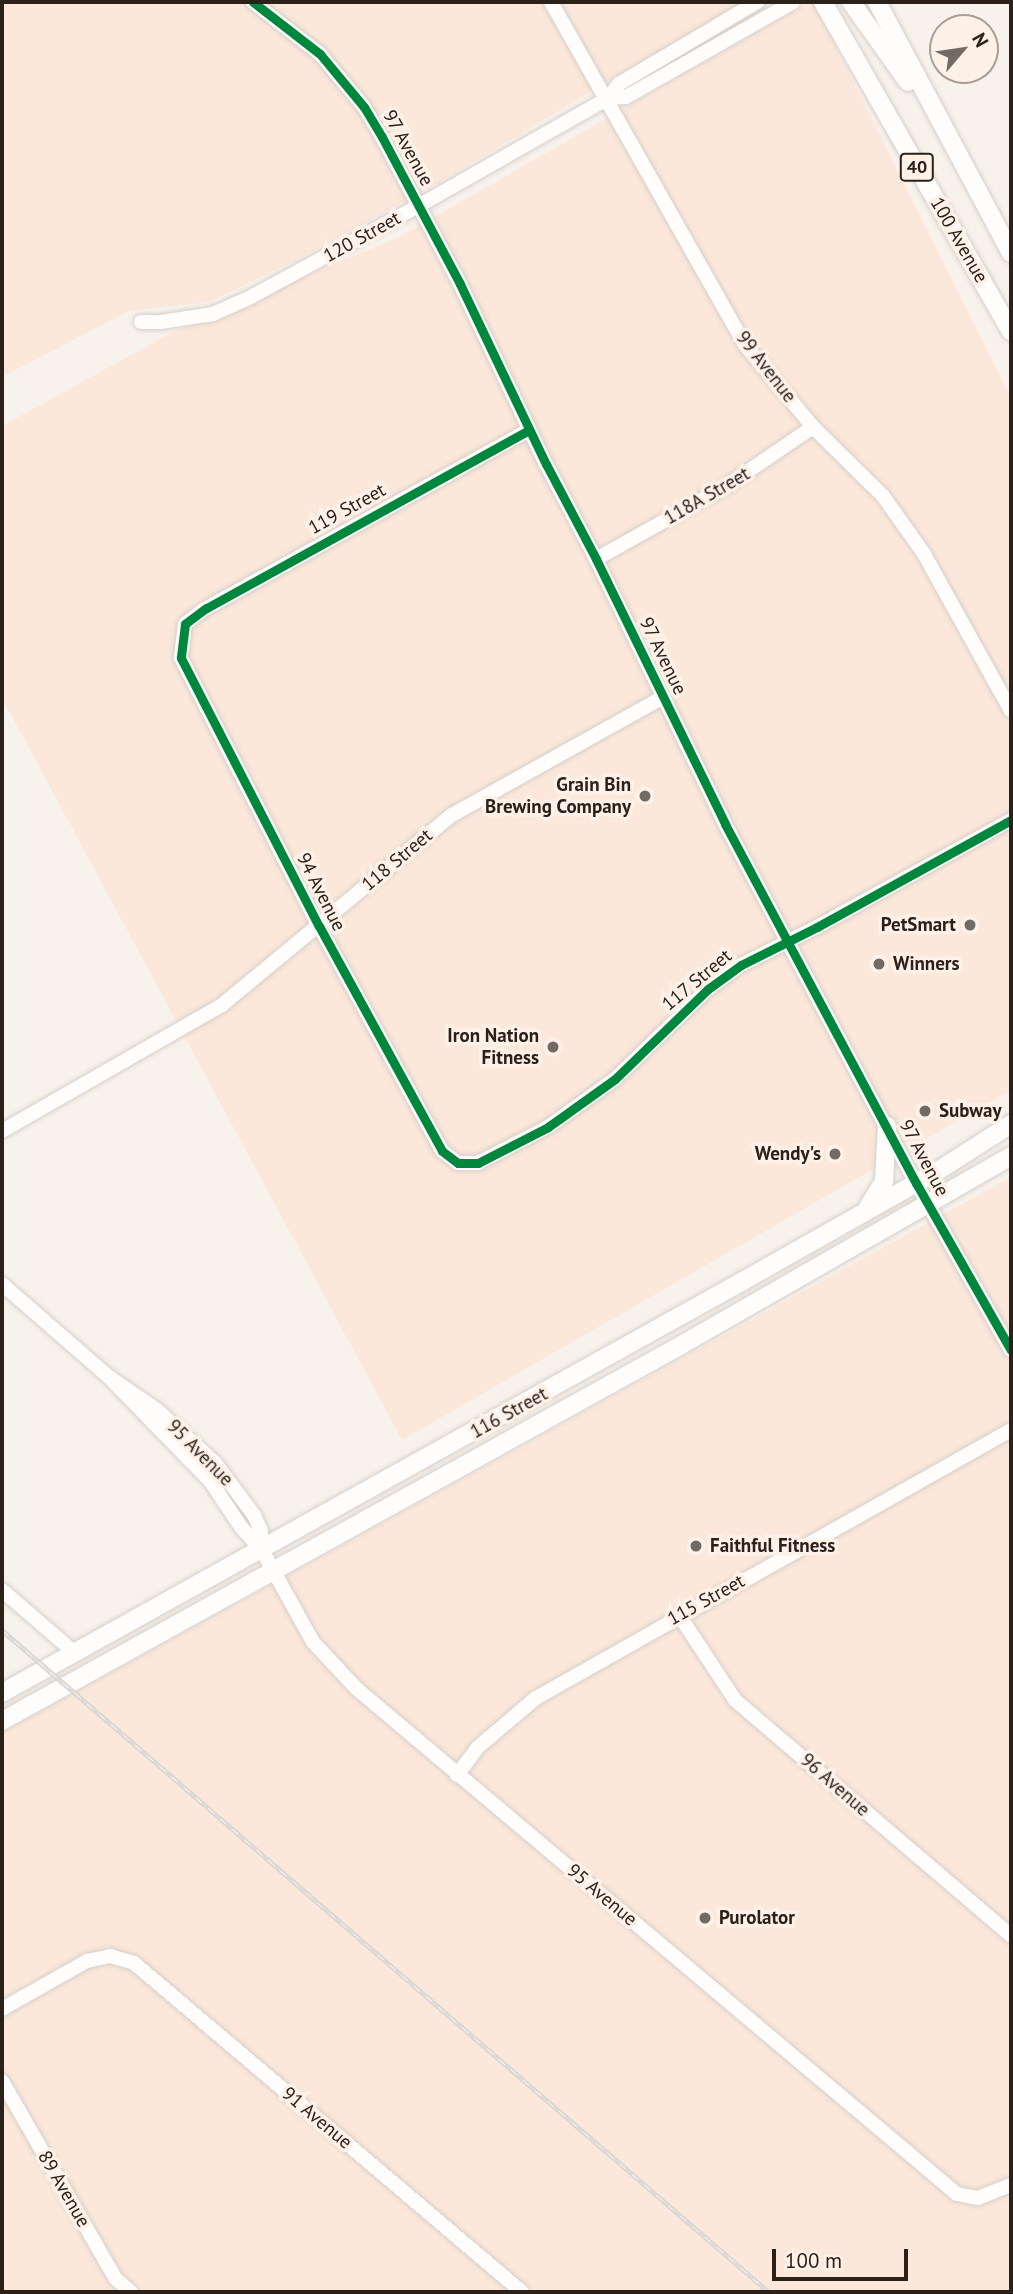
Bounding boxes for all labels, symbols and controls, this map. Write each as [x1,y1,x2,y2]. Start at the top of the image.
north arrow [929,14,999,84]
text: N [967,29,994,51]
street label: 97 Avenue [377,105,439,191]
road number: 40 [900,152,934,182]
street label: 100 Avenue [925,193,993,287]
street label: 120 Street [319,207,405,267]
street label: 99 Avenue [731,326,801,408]
street label: 118A Street [660,462,754,530]
street label: 119 Street [304,479,390,539]
street label: 97 Avenue [634,613,692,699]
place label: Grain Bin Brewing Company [485,774,631,818]
marker: Grain Bin Brewing Company [637,788,653,804]
street label: 118 Street [357,824,437,896]
street label: 94 Avenue [292,849,350,935]
place label: PetSmart [881,914,956,936]
marker: PetSmart [962,917,978,933]
street label: 117 Street [657,944,737,1016]
place label: Winners [893,953,960,975]
marker: Winners [871,956,887,972]
place label: Iron Nation Fitness [447,1025,539,1069]
marker: Iron Nation Fitness [545,1039,561,1055]
place label: Subway [939,1100,1002,1122]
marker: Subway [917,1103,933,1119]
street label: 97 Avenue [894,1115,954,1201]
place label: Wendy's [755,1143,821,1165]
marker: Wendy's [827,1146,843,1162]
street label: 116 Street [466,1383,552,1443]
street label: 95 Avenue [162,1415,238,1491]
place label: Faithful Fitness [710,1535,835,1557]
marker: Faithful Fitness [688,1538,704,1554]
street label: 115 Street [663,1570,749,1630]
street label: 96 Avenue [795,1748,875,1822]
street label: 95 Avenue [562,1859,642,1931]
place label: Purolator [719,1907,795,1929]
marker: Purolator [697,1910,713,1926]
street label: 91 Avenue [277,2082,357,2154]
street label: 89 Avenue [33,2146,95,2232]
scale bar [775,2234,912,2278]
text: 100 m [785,2247,842,2274]

